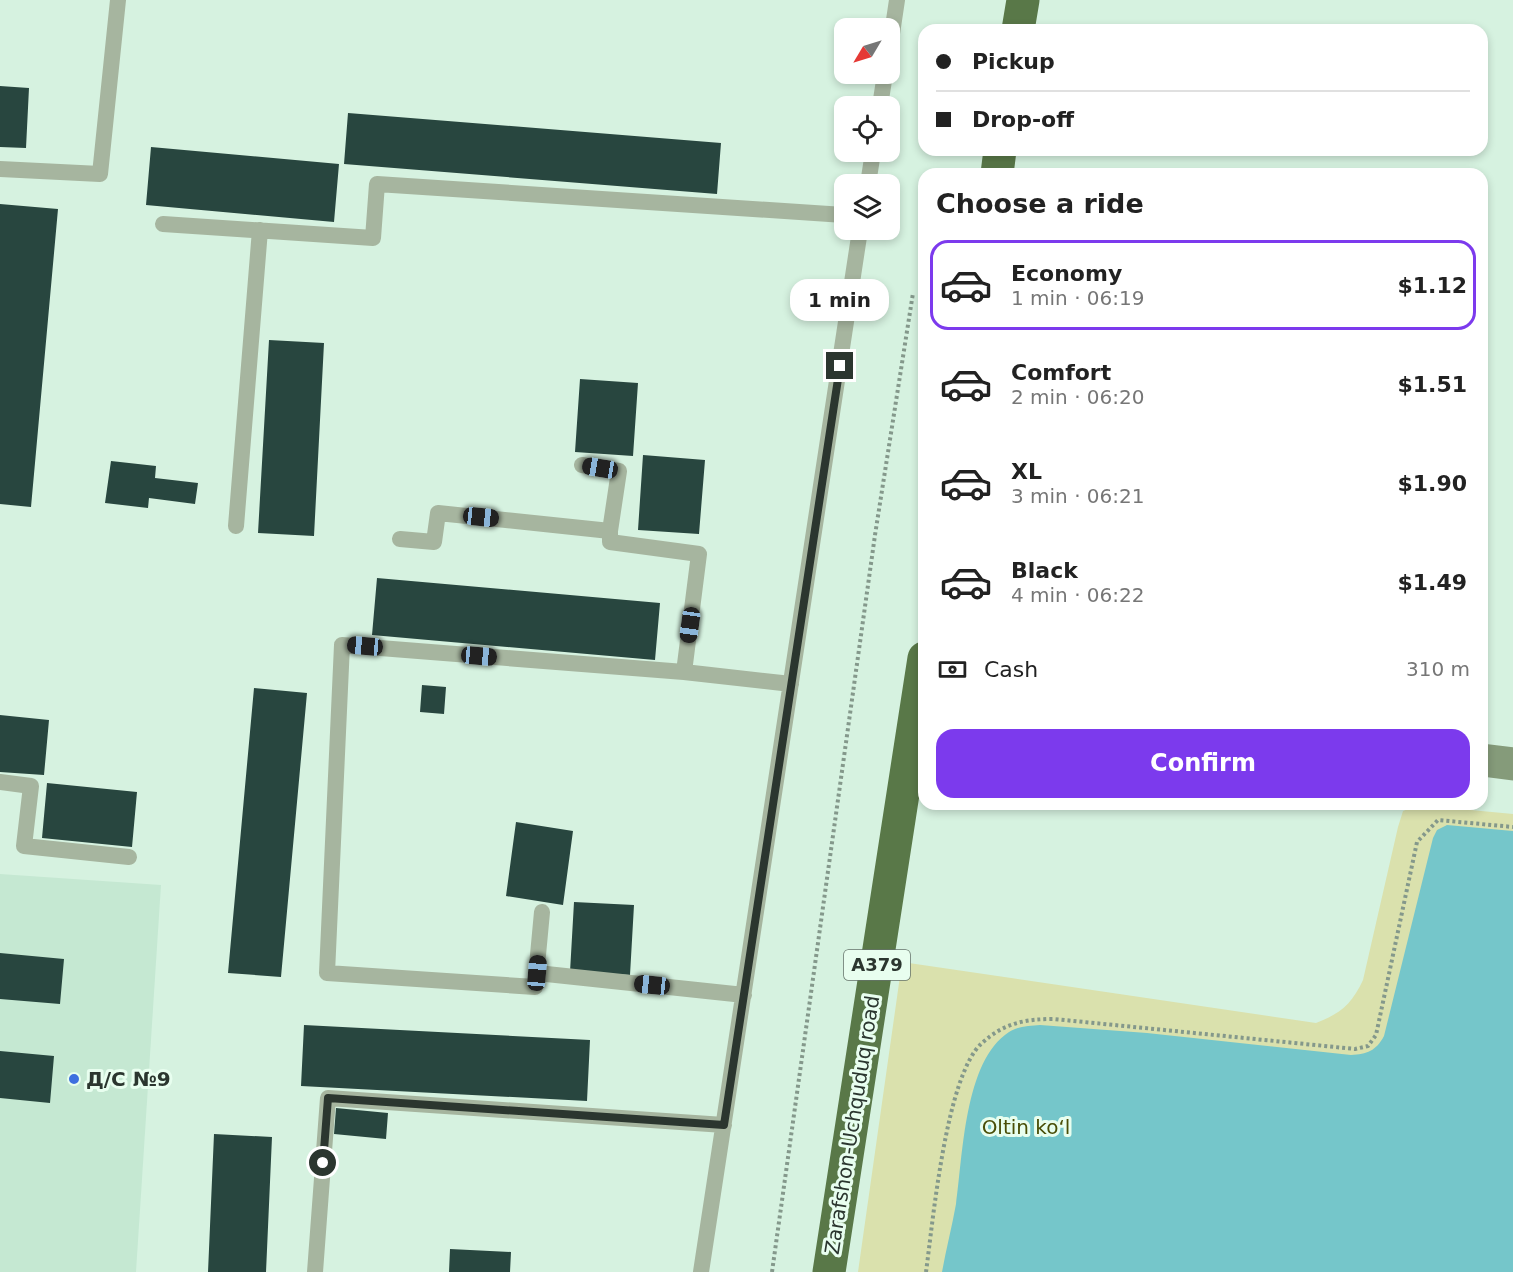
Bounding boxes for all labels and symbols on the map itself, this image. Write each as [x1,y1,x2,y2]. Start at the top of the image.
north arrow [834,18,900,84]
callout: 1 min [790,279,890,321]
route end [826,352,853,379]
car [581,456,619,480]
car [462,506,500,528]
car [679,606,701,644]
car [346,635,384,657]
car [460,645,498,667]
road number: A379 [844,950,910,980]
car [526,954,548,992]
car [633,974,671,996]
street label: Zarafshon-Uchquduq road [820,994,884,1256]
place label: Д/С №9 [86,1067,171,1091]
marker: Д/С №9 [67,1072,81,1086]
park label: Oltin ko‘l [982,1115,1070,1139]
route start [309,1149,336,1176]

